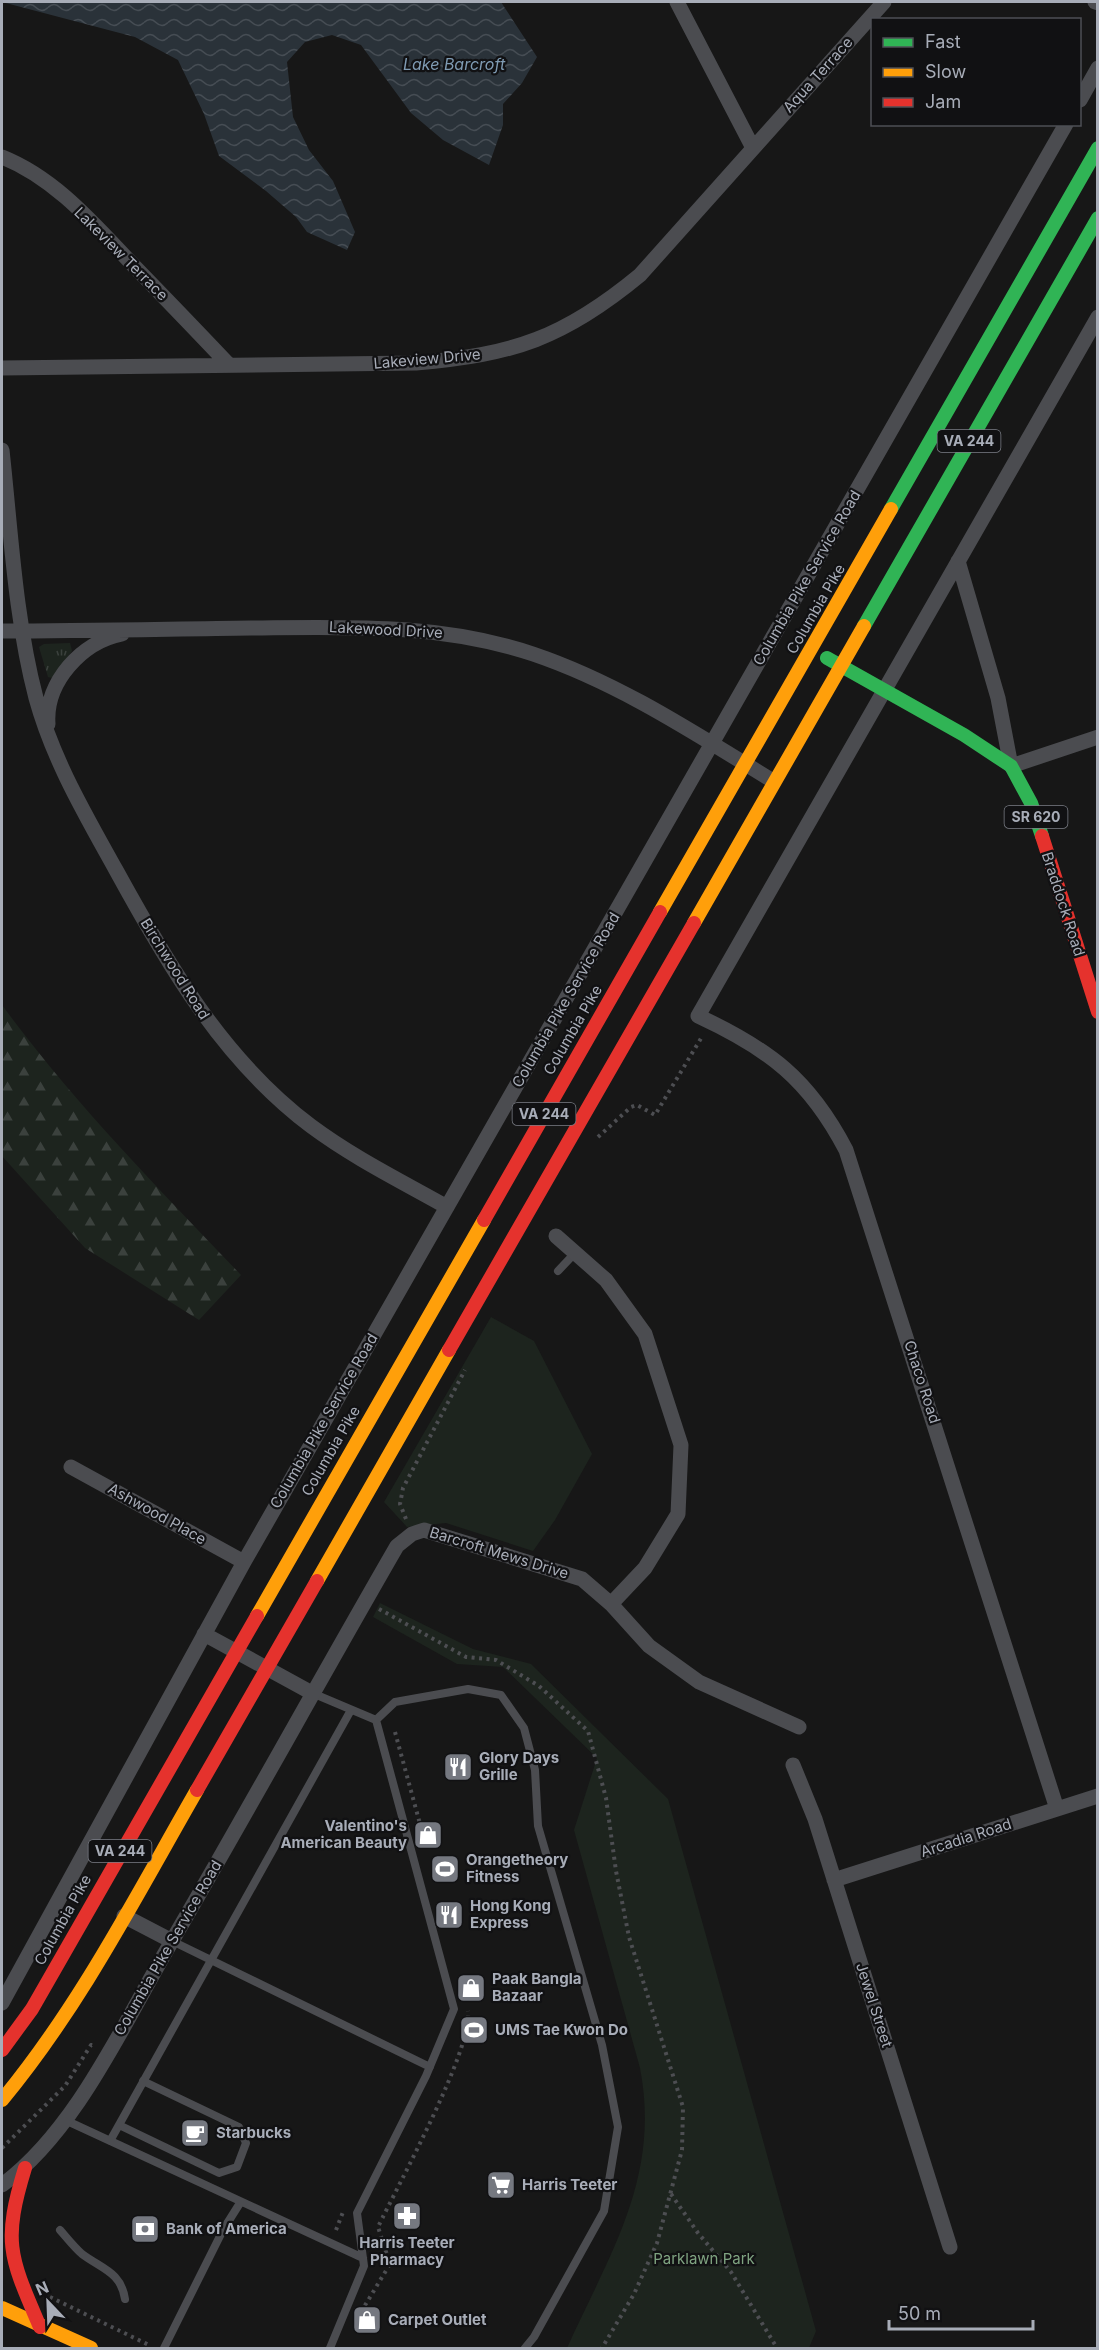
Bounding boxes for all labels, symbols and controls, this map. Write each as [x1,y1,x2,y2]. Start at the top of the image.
legend [871,18,1081,126]
text: Fast [925,31,961,52]
street label: Aqua Terrace [779,33,857,117]
water label: Lake Barcroft [403,54,506,74]
text: Slow [925,61,966,82]
text: Jam [925,91,961,112]
street label: Lakeview Terrace [71,203,172,304]
street label: Lakeview Drive [373,344,481,373]
road number: VA 244 [938,430,1000,452]
street label: Columbia Pike Service Road [749,487,865,669]
street label: Columbia Pike [783,561,849,657]
street label: Lakewood Drive [329,617,443,642]
road number: SR 620 [1004,806,1068,828]
street label: Braddock Road [1038,849,1089,958]
street label: Columbia Pike Service Road [508,909,624,1091]
street label: Birchwood Road [137,915,214,1023]
street label: Columbia Pike [540,982,606,1078]
road number: VA 244 [512,1103,576,1125]
street label: Columbia Pike Service Road [266,1330,382,1512]
street label: Chaco Road [900,1338,945,1426]
street label: Columbia Pike [298,1403,364,1499]
street label: Ashwood Place [105,1479,210,1548]
street label: Barcroft Mews Drive [427,1522,571,1583]
place label: Glory Days Grille [479,1748,559,1784]
restaurant icon: Glory Days Grille [442,1751,474,1783]
street label: Arcadia Road [918,1814,1014,1861]
place label: Valentino's American Beauty [280,1816,407,1852]
shop icon: Valentino's American Beauty [412,1819,444,1851]
road number: VA 244 [88,1840,152,1862]
place label: Orangetheory Fitness [466,1850,568,1886]
sports icon: Orangetheory Fitness [429,1853,461,1885]
street label: Columbia Pike Service Road [110,1857,226,2039]
street label: Columbia Pike [30,1871,95,1968]
place label: Hong Kong Express [470,1896,551,1932]
restaurant icon: Hong Kong Express [433,1899,465,1931]
street label: Jewel Street [852,1960,897,2050]
place label: Paak Bangla Bazaar [492,1969,581,2005]
shop icon: Paak Bangla Bazaar [455,1972,487,2004]
sports icon: UMS Tae Kwon Do [458,2014,490,2046]
place label: UMS Tae Kwon Do [495,2020,628,2039]
cafe icon: Starbucks [179,2117,211,2149]
place label: Starbucks [216,2123,291,2142]
supermarket icon: Harris Teeter [485,2169,517,2201]
place label: Harris Teeter [522,2175,617,2194]
pharmacy icon: Harris Teeter Pharmacy [391,2200,423,2232]
bank icon: Bank of America [129,2213,161,2245]
place label: Bank of America [166,2219,287,2238]
place label: Harris Teeter Pharmacy [359,2233,455,2269]
park label: Parklawn Park [653,2249,756,2268]
north arrow [18,2272,78,2332]
text: N [33,2277,52,2300]
scale bar [889,2293,1033,2331]
text: 50 m [898,2303,941,2324]
shop icon: Carpet Outlet [351,2304,383,2336]
place label: Carpet Outlet [388,2310,487,2329]

